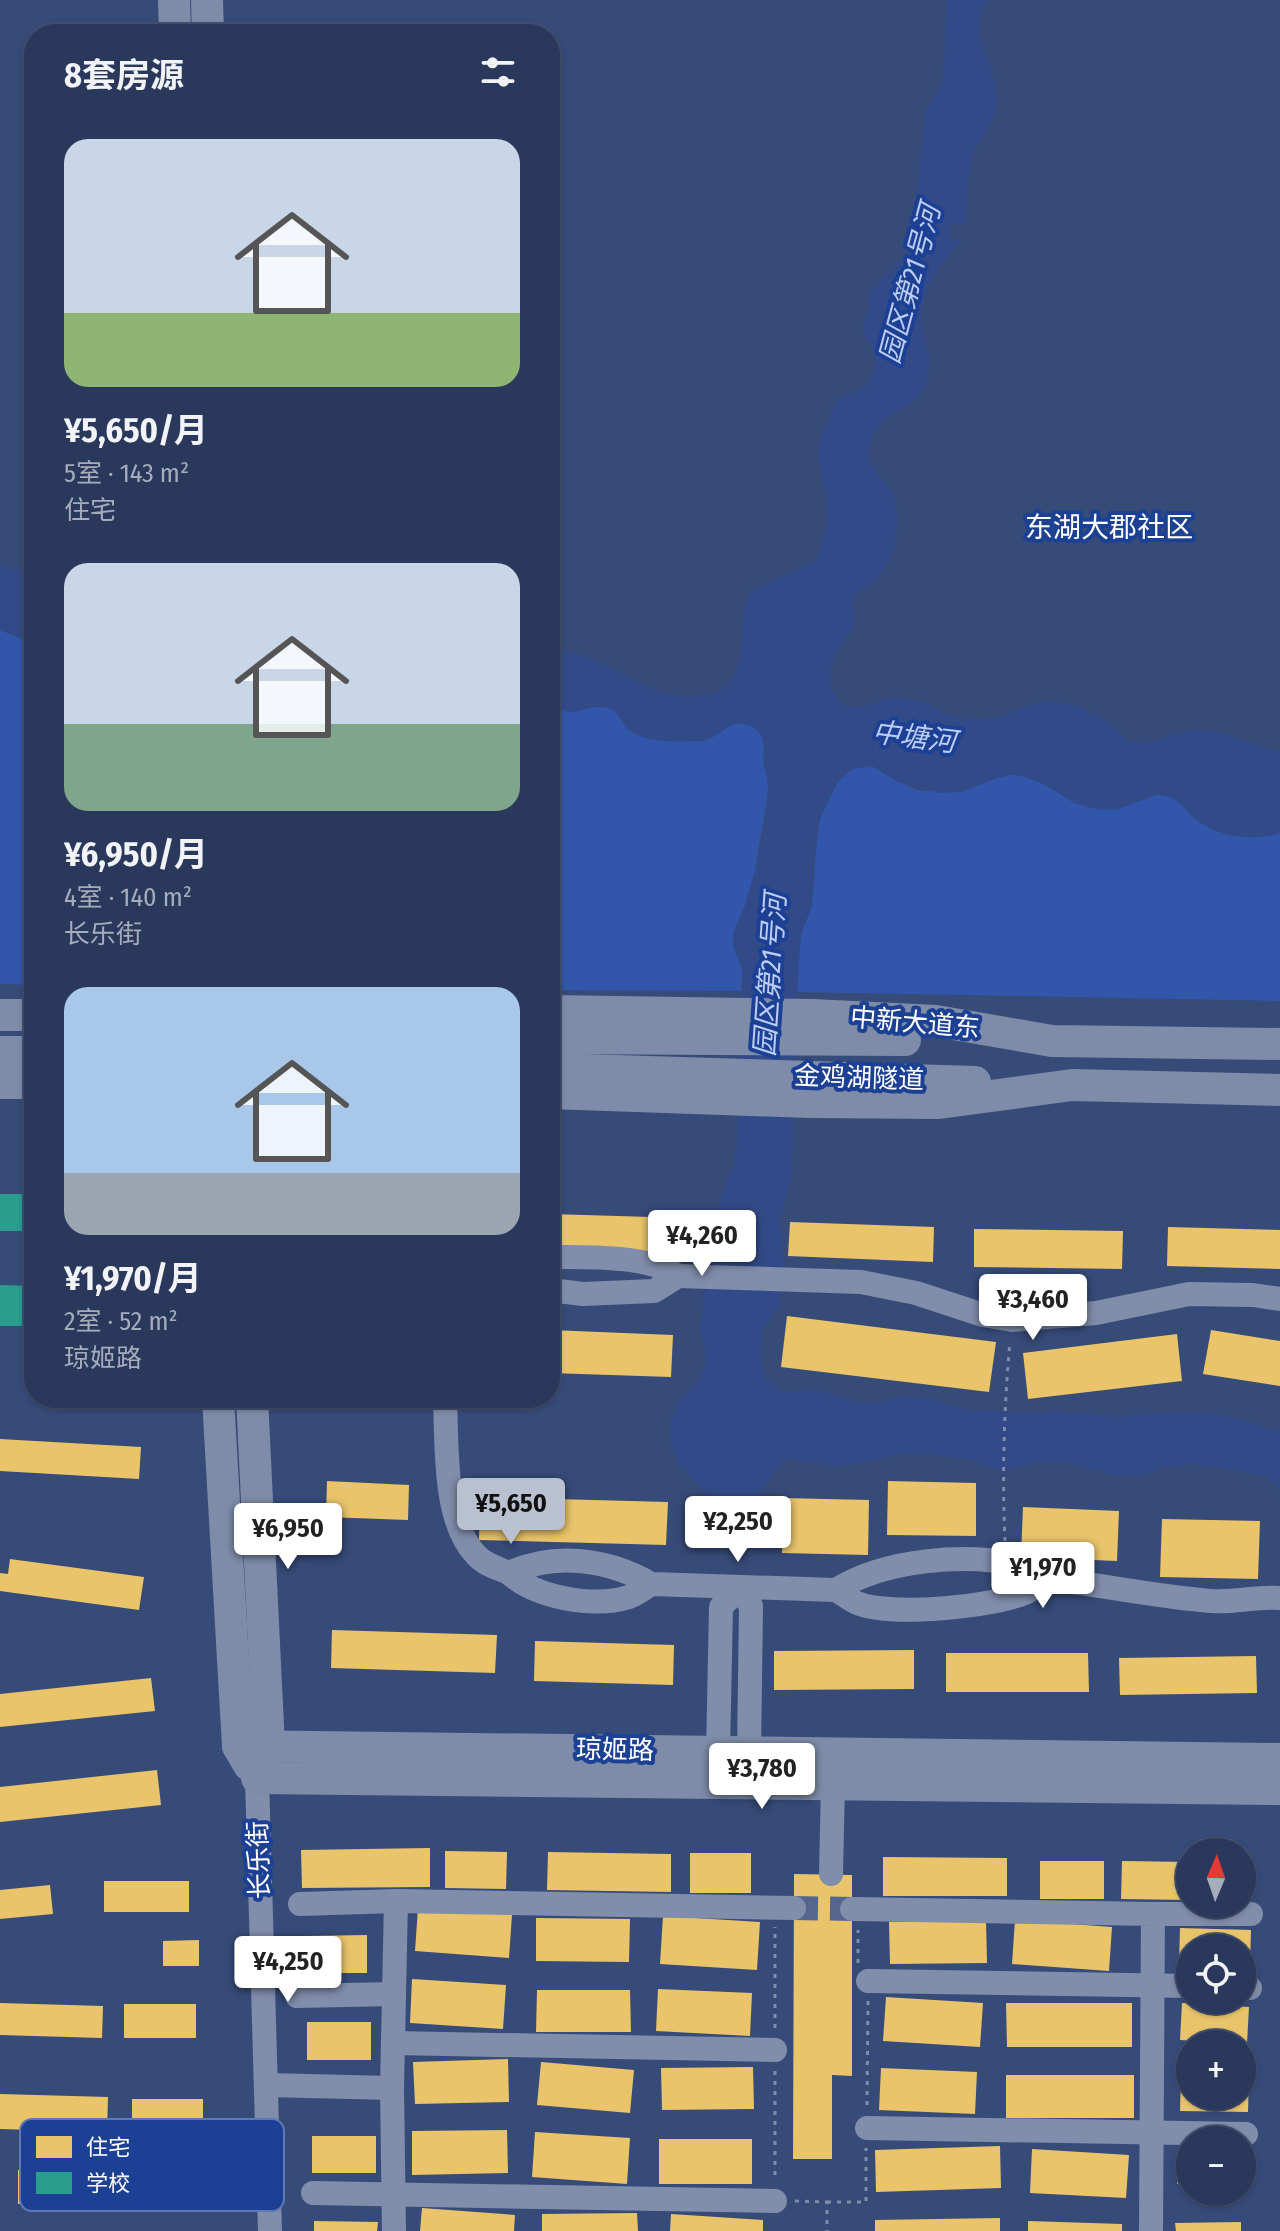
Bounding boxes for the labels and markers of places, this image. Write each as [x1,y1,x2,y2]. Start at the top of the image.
pin: ¥4,260 [637,1210,767,1278]
pin: ¥3,460 [968,1274,1098,1342]
pin: ¥5,650 [446,1478,576,1546]
pin: ¥2,250 [673,1496,803,1564]
pin: ¥6,950 [223,1503,353,1571]
pin: ¥1,970 [978,1542,1108,1610]
pin: ¥3,780 [697,1743,827,1811]
pin: ¥4,250 [223,1936,353,2004]

